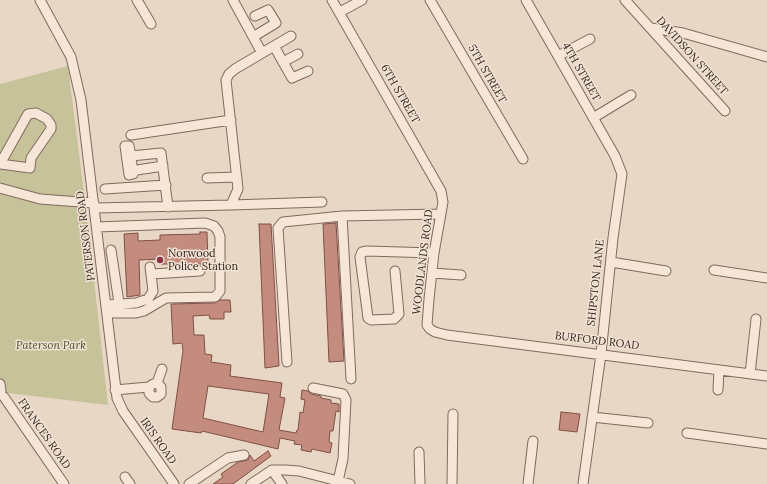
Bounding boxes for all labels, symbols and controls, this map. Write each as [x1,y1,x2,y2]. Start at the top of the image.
street label: DAVIDSON STREET [653,14,731,98]
street label: 4TH STREET [559,40,603,104]
street label: 5TH STREET [465,42,509,106]
street label: 6TH STREET [378,62,422,126]
street label: PATERSON ROAD [74,190,98,282]
street label: WOODLANDS ROAD [410,209,436,315]
street label: SHIPSTON LANE [585,239,607,327]
place label: Norwood Police Station [168,247,238,273]
marker: Norwood Police Station [155,255,165,265]
street label: BURFORD ROAD [554,329,640,353]
park label: Paterson Park [16,339,86,353]
street label: FRANCES ROAD [15,396,73,472]
street label: IRIS ROAD [137,415,179,467]

